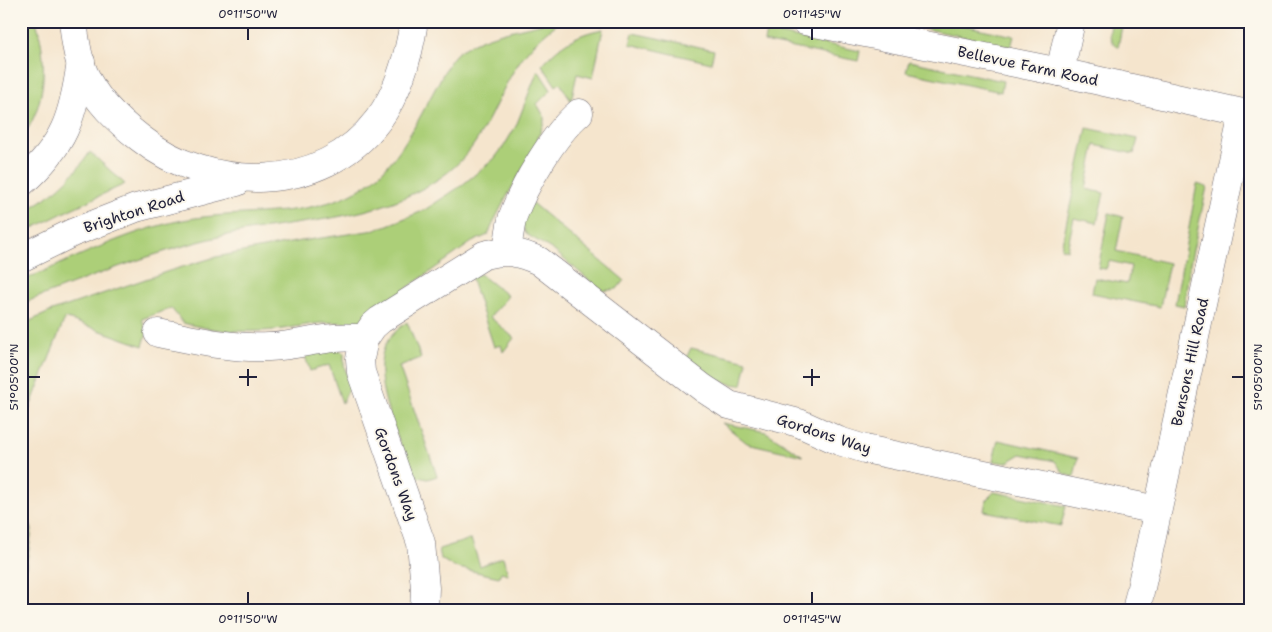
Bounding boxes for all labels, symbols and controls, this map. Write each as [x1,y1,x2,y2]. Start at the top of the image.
text: 0°11'50"W [218,6,278,22]
text: 0°11'45"W [783,6,841,22]
street label: Bellevue Farm Road [956,41,1101,91]
street label: Brighton Road [81,186,187,238]
street label: Bensons Hill Road [1167,295,1213,428]
text: 51°05'00"N [6,343,22,411]
text: 51°05'00"N [1250,343,1266,411]
street label: Gordons Way [774,409,874,459]
street label: Gordons Way [370,424,422,524]
text: 0°11'50"W [218,611,278,627]
text: 0°11'45"W [783,611,841,627]

